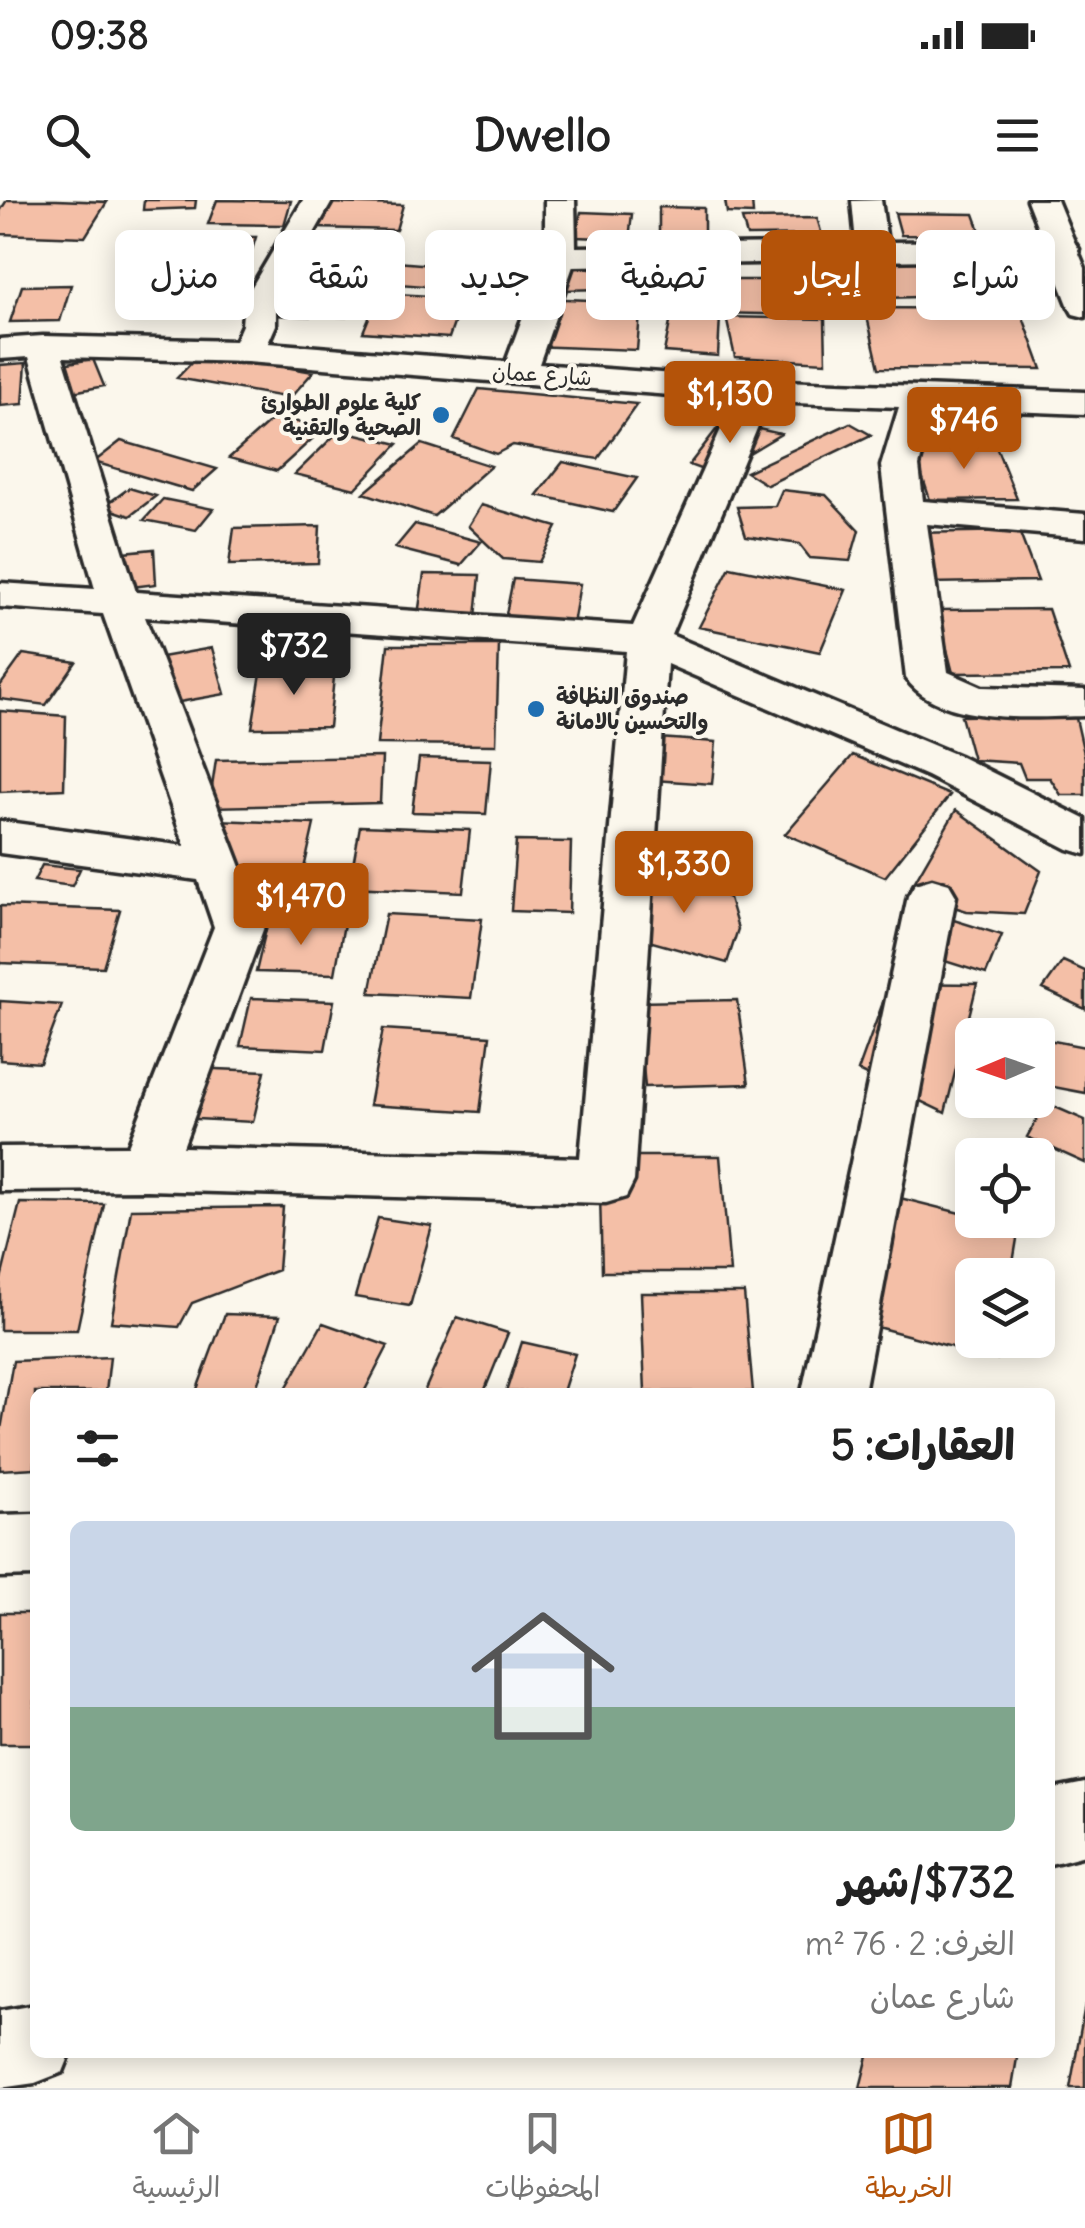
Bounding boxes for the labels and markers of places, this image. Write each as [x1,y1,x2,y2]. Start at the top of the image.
pin: $1,130 [649,361,811,446]
pin: $746 [905,387,1023,472]
place label: كلية علوم الطوارئ الصحية والتقنية [261,388,421,441]
marker: كلية علوم الطوارئ الصحية والتقنية [430,404,452,426]
pin: $732 [235,613,353,698]
place label: صندوق النظافة والتحسين بالامانة [556,682,708,735]
marker: صندوق النظافة والتحسين بالامانة [525,698,547,720]
pin: $1,330 [603,831,765,916]
pin: $1,470 [220,863,382,948]

